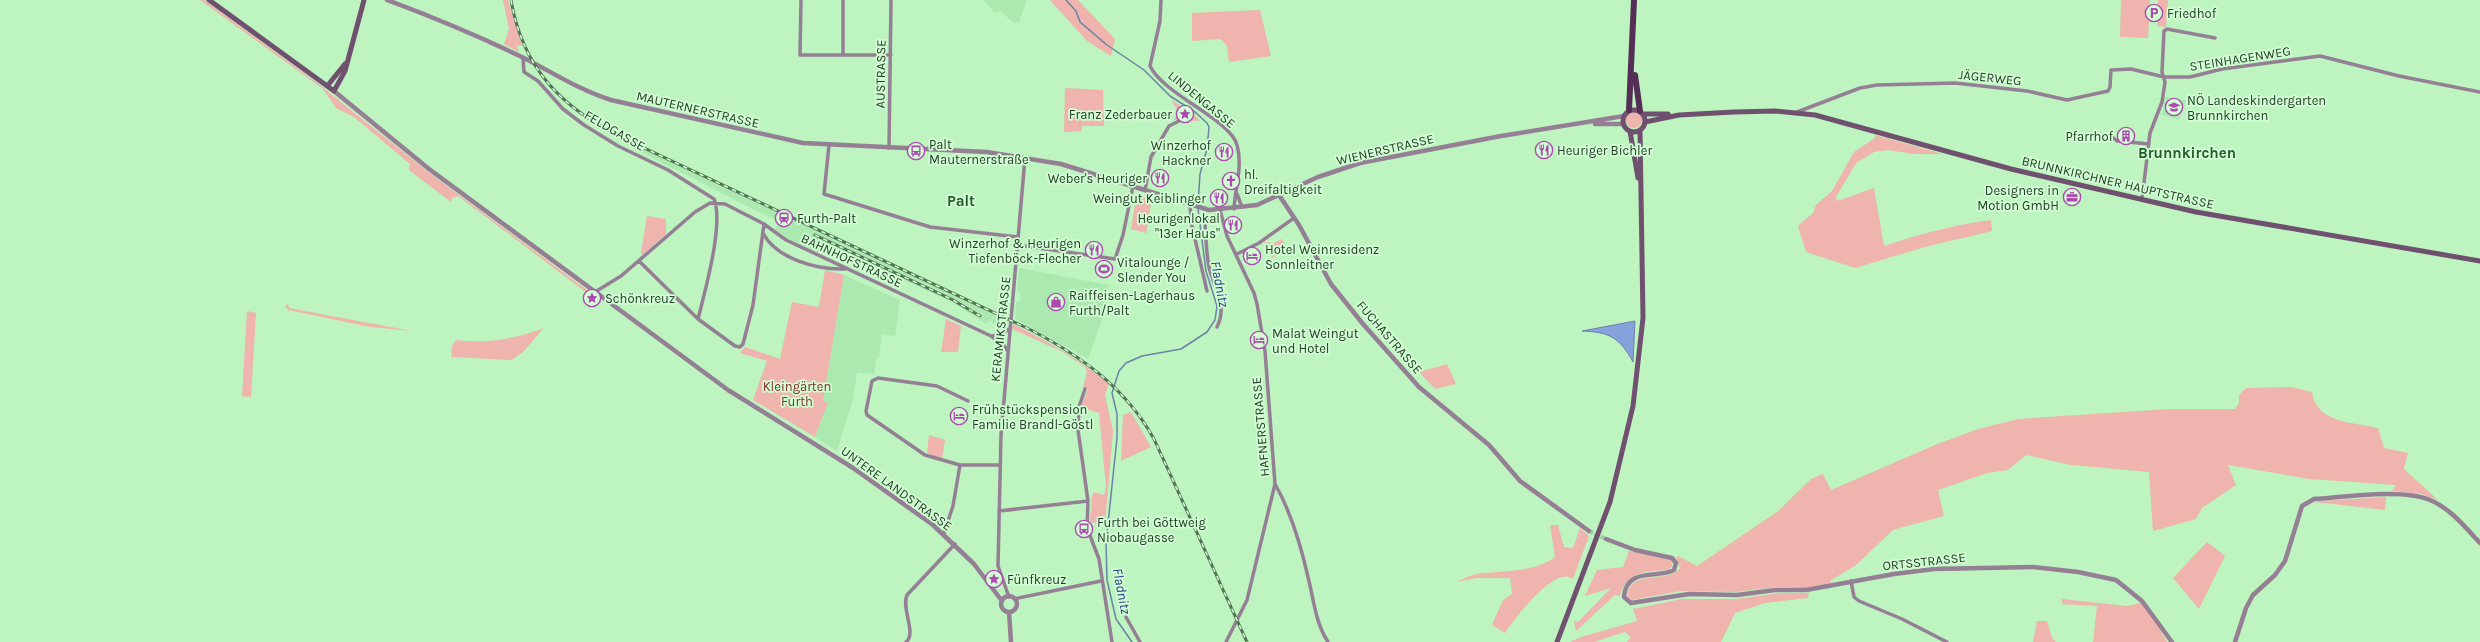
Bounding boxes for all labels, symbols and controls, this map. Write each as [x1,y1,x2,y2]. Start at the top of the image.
parking icon: Friedhof [2144,3,2164,23]
place label: Friedhof [2167,6,2217,21]
street label: AUSTRASSE [872,39,889,109]
street label: STEINHAGENWEG [2188,43,2292,74]
street label: JÄGERWEG [1958,66,2022,88]
street label: LINDENGASSE [1165,68,1238,131]
street label: MAUTERNERSTRASSE [635,88,761,131]
place label: NÖ Landeskindergarten Brunnkirchen [2187,92,2326,123]
school or university icon: NÖ Landeskindergarten Brunnkirchen [2164,97,2184,117]
place icon: Franz Zederbauer [1175,104,1195,124]
street label: FELDGASSE [582,107,648,154]
place label: Franz Zederbauer [1069,107,1172,122]
building icon: Pfarrhof [2116,126,2136,146]
place label: Pfarrhof [2065,129,2114,144]
street label: WIENERSTRASSE [1335,131,1435,168]
place label: Palt Mauternerstraße [929,137,1029,167]
place label: Winzerhof Hackner [1151,138,1212,168]
restaurant icon: Heuriger Bichler [1534,140,1554,160]
bus stop icon: Palt Mauternerstraße [906,141,926,161]
restaurant icon: Winzerhof Hackner [1214,142,1234,162]
place label: Heuriger Bichler [1557,143,1652,158]
district label: Brunnkirchen [2138,144,2236,162]
street label: BRUNNKIRCHNER HAUPTSTRASSE [2020,153,2216,212]
place label: hl. Dreifaltigkeit [1244,167,1322,197]
restaurant icon: Weber's Heuriger [1150,168,1170,188]
place label: Weber's Heuriger [1048,171,1147,186]
church icon: hl. Dreifaltigkeit [1221,171,1241,191]
place label: Designers in Motion GmbH [1977,183,2059,213]
office icon: Designers in Motion GmbH [2062,187,2082,207]
restaurant icon: Weingut Keiblinger [1209,188,1229,208]
place label: Weingut Keiblinger [1093,191,1206,206]
district label: Palt [947,192,975,210]
station icon: Furth-Palt [774,208,794,228]
place label: Furth-Palt [797,211,856,226]
place label: Heurigenlokal "13er Haus" [1137,211,1220,241]
restaurant icon: Heurigenlokal "13er Haus" [1223,215,1243,235]
street label: BAHNHOFSTRASSE [799,230,905,290]
place label: Winzerhof & Heurigen Tiefenböck-Flecher [949,236,1081,266]
restaurant icon: Winzerhof & Heurigen Tiefenböck-Flecher [1084,240,1104,260]
place label: Hotel Weinresidenz Sonnleitner [1265,242,1379,272]
hotel icon: Hotel Weinresidenz Sonnleitner [1242,246,1262,266]
place label: Vitalounge / Slender You [1117,255,1190,285]
sports icon: Vitalounge / Slender You [1094,259,1114,279]
water label: Fladnitz [1207,260,1232,309]
street label: KERAMIKSTRASSE [987,276,1013,383]
place icon: Schönkreuz [582,288,602,308]
place label: Raiffeisen-Lagerhaus Furth/Palt [1069,288,1195,318]
place label: Schönkreuz [605,291,675,306]
shop icon: Raiffeisen-Lagerhaus Furth/Palt [1046,292,1066,312]
street label: FUCHASTRASSE [1354,298,1426,377]
place label: Malat Weingut und Hotel [1272,326,1359,356]
hotel icon: Malat Weingut und Hotel [1249,330,1269,350]
street label: HAFNERSTRASSE [1249,377,1272,477]
park label: Kleingärten Furth [763,379,831,409]
place label: Frühstückspension Familie Brandl-Göstl [972,402,1093,432]
hotel icon: Frühstückspension Familie Brandl-Göstl [949,406,969,426]
street label: UNTERE LANDSTRASSE [838,443,955,534]
place label: Furth bei Göttweig Niobaugasse [1097,515,1206,545]
bus stop icon: Furth bei Göttweig Niobaugasse [1074,519,1094,539]
street label: ORTSSTRASSE [1882,550,1966,573]
water label: Fladnitz [1109,567,1134,616]
place icon: Fünfkreuz [984,569,1004,589]
place label: Fünfkreuz [1007,572,1066,587]

